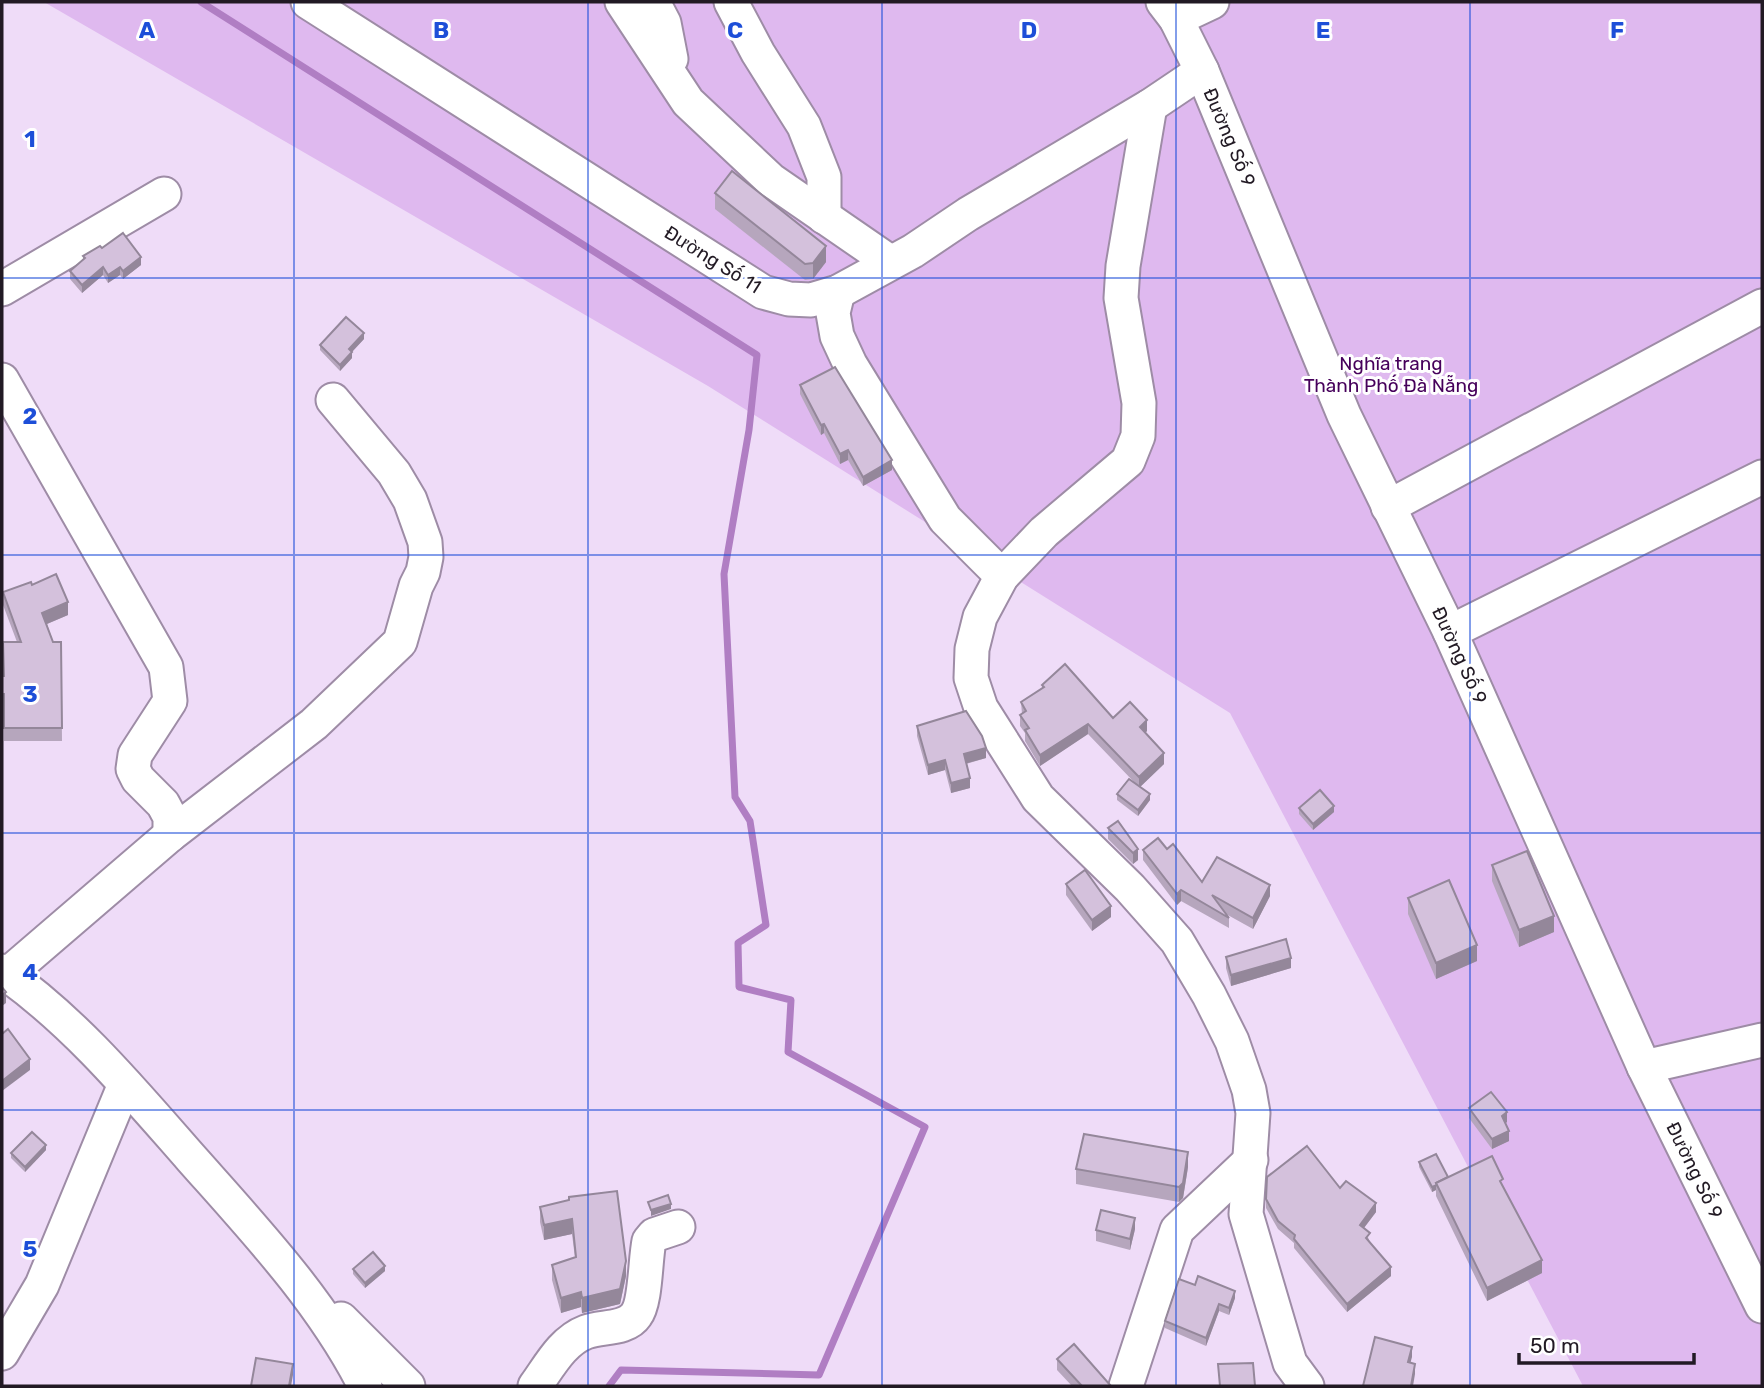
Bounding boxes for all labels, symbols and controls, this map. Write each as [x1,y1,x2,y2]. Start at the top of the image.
text: A [139,16,156,44]
text: B [433,16,449,44]
text: C [727,16,743,44]
text: D [1021,16,1037,44]
text: E [1316,16,1330,44]
text: F [1610,16,1624,44]
street label: Đường Số 9 [1199,85,1261,190]
text: 1 [24,125,36,153]
street label: Đường Số 11 [660,221,765,298]
park label: Nghĩa trang Thành Phố Đà Nẵng [1304,352,1478,397]
text: 2 [23,402,37,430]
street label: Đường Số 9 [1427,603,1492,707]
text: 3 [22,680,38,708]
text: 4 [22,958,38,986]
street label: Đường Số 9 [1661,1118,1728,1222]
text: 5 [23,1235,38,1263]
scale bar [1519,1322,1694,1366]
text: 50 m [1530,1333,1580,1358]

